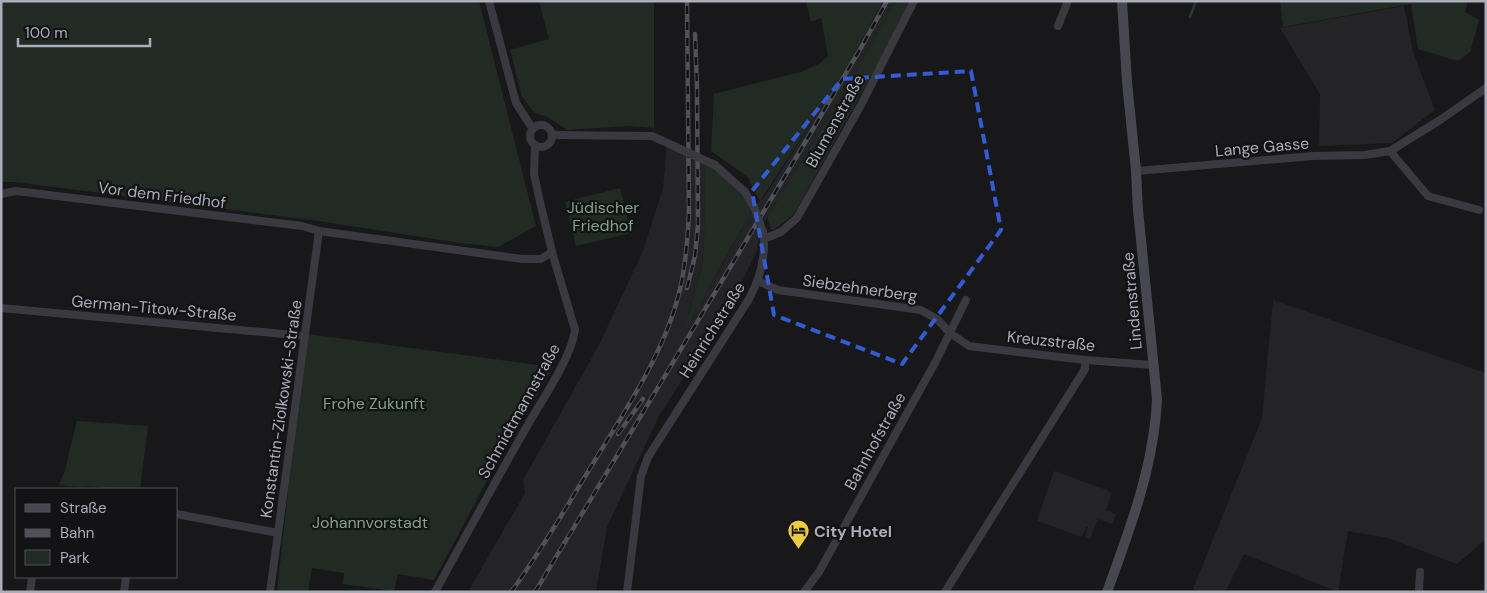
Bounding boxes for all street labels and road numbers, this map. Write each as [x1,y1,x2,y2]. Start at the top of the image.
street label: Blumenstraße [801,71,869,171]
street label: Lange Gasse [1214,132,1310,162]
street label: Vor dem Friedhof [97,177,227,213]
street label: Lindenstraße [1117,251,1147,351]
street label: Siebzehnerberg [801,270,919,306]
street label: Heinrichstraße [674,278,750,382]
street label: German-Titow-Straße [71,290,237,326]
street label: Konstantin-Ziolkowski-Straße [255,299,307,519]
street label: Kreuzstraße [1006,326,1096,356]
street label: Schmidtmannstraße [473,340,565,482]
street label: Bahnhofstraße [839,388,911,494]

